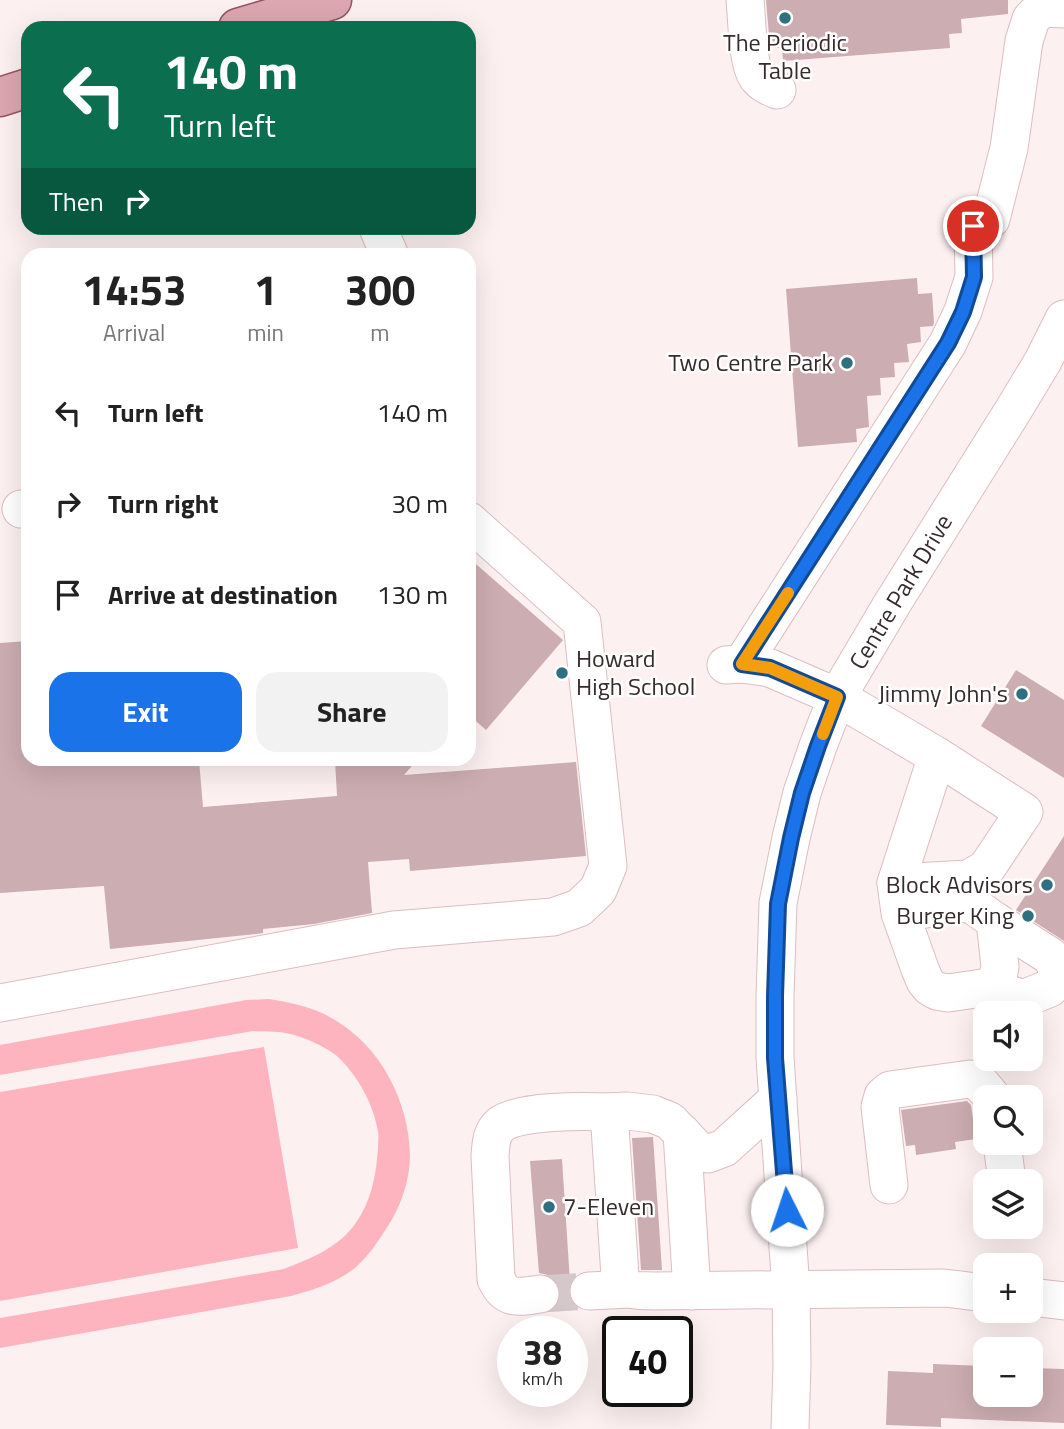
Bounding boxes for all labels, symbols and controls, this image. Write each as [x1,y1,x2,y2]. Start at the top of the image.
marker: The Periodic Table [777,10,793,26]
place label: The Periodic Table [723,24,847,88]
text: 140 m [164,33,298,108]
icon: left [49,49,140,140]
text: Turn left [164,101,276,149]
text: Then [49,182,104,221]
icon: right [118,182,156,220]
pin [943,196,1003,256]
icon: arrive [954,207,992,245]
text: 14:53 [82,257,187,321]
text: 1 [254,257,277,321]
text: 300 [345,257,415,321]
text: Arrival [103,315,165,350]
text: min [247,315,284,350]
text: m [370,315,390,350]
place label: Two Centre Park [668,344,833,380]
marker: Two Centre Park [839,355,855,371]
text: Turn left [108,393,203,432]
text: 140 m [377,393,448,432]
icon: left [49,394,87,432]
text: Turn right [108,484,219,523]
text: 30 m [391,484,448,523]
icon: right [49,485,87,523]
street label: Centre Park Drive [840,507,961,676]
text: Arrive at destination [108,575,338,614]
text: 130 m [377,575,448,614]
icon: arrive [49,576,87,614]
place label: Howard High School [576,640,695,704]
marker: Howard High School [554,665,570,681]
button: Exit [49,672,242,752]
button: Share [256,672,448,752]
place label: Jimmy John's [878,675,1008,711]
marker: Jimmy John's [1014,686,1030,702]
place label: Block Advisors [886,866,1033,902]
marker: Block Advisors [1039,877,1055,893]
place label: Burger King [896,897,1014,933]
marker: Burger King [1020,908,1036,924]
map controls [973,1001,1043,1407]
button: sound [973,1001,1043,1071]
button: search [973,1085,1043,1155]
button: layers [973,1169,1043,1239]
position arrow [750,1173,824,1247]
place label: 7-Eleven [563,1188,654,1224]
marker: 7-Eleven [541,1199,557,1215]
button: + [973,1253,1043,1323]
speed limit sign: 40 [602,1316,693,1407]
text: 38 [523,1325,562,1379]
button: − [973,1337,1043,1407]
text: km/h [522,1365,563,1392]

